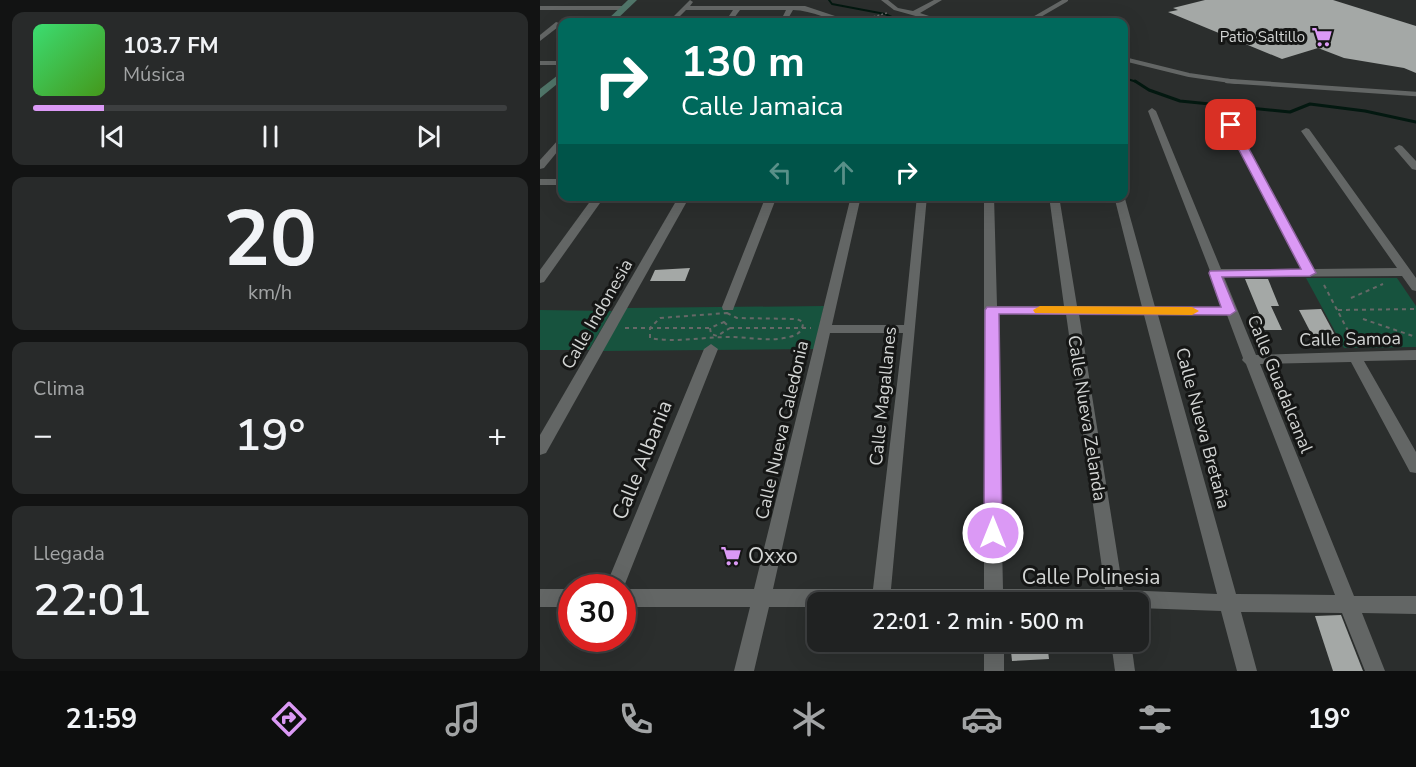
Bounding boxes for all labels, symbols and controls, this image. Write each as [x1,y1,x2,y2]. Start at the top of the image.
supermarket icon: Patio Saltillo [1310,25,1334,49]
place label: Patio Saltillo [1220,27,1305,47]
text: 103.7 FM [123,31,219,61]
text: 130 m [681,34,805,91]
icon: right [582,42,660,120]
text: Música [123,61,185,88]
text: Calle Jamaica [681,88,844,125]
pin [1205,99,1256,150]
icon: arrive [1214,108,1247,141]
icon: previous [96,120,129,153]
icon: pause [254,120,287,153]
icon: next [412,120,445,153]
icon: left [764,156,797,189]
icon: ahead [827,156,860,189]
icon: right [890,156,923,189]
text: 20 [223,186,317,293]
street label: Calle Indonesia [556,254,638,374]
text: km/h [248,279,292,306]
street label: Calle Guadalcanal [1241,311,1319,457]
street label: Calle Magallanes [864,325,902,467]
street label: Calle Samoa [1299,326,1401,352]
street label: Calle Nueva Zelanda [1062,334,1112,502]
street label: Calle Nueva Caledonia [750,338,814,522]
street label: Calle Nueva Bretaña [1170,345,1236,511]
text: Clima [33,375,85,402]
street label: Calle Albania [605,396,679,524]
text: 19° [235,405,305,466]
text: − [33,413,53,458]
text: + [487,413,507,458]
position arrow [961,501,1025,565]
text: Llegada [33,540,105,567]
place label: Oxxo [748,542,798,570]
supermarket icon: Oxxo [719,544,743,568]
street label: Calle Polinesia [1022,563,1160,591]
text: 22:01 [33,570,152,631]
speed limit sign: 30 [558,574,636,652]
text: 22:01 · 2 min · 500 m [872,607,1084,637]
icon: directions [268,698,310,740]
icon: music [442,698,484,740]
icon: phone [615,698,657,740]
icon: climate [788,698,830,740]
icon: car [961,698,1003,740]
icon: filters [1134,698,1176,740]
text: 21:59 [66,701,137,738]
text: 19° [1308,701,1350,738]

